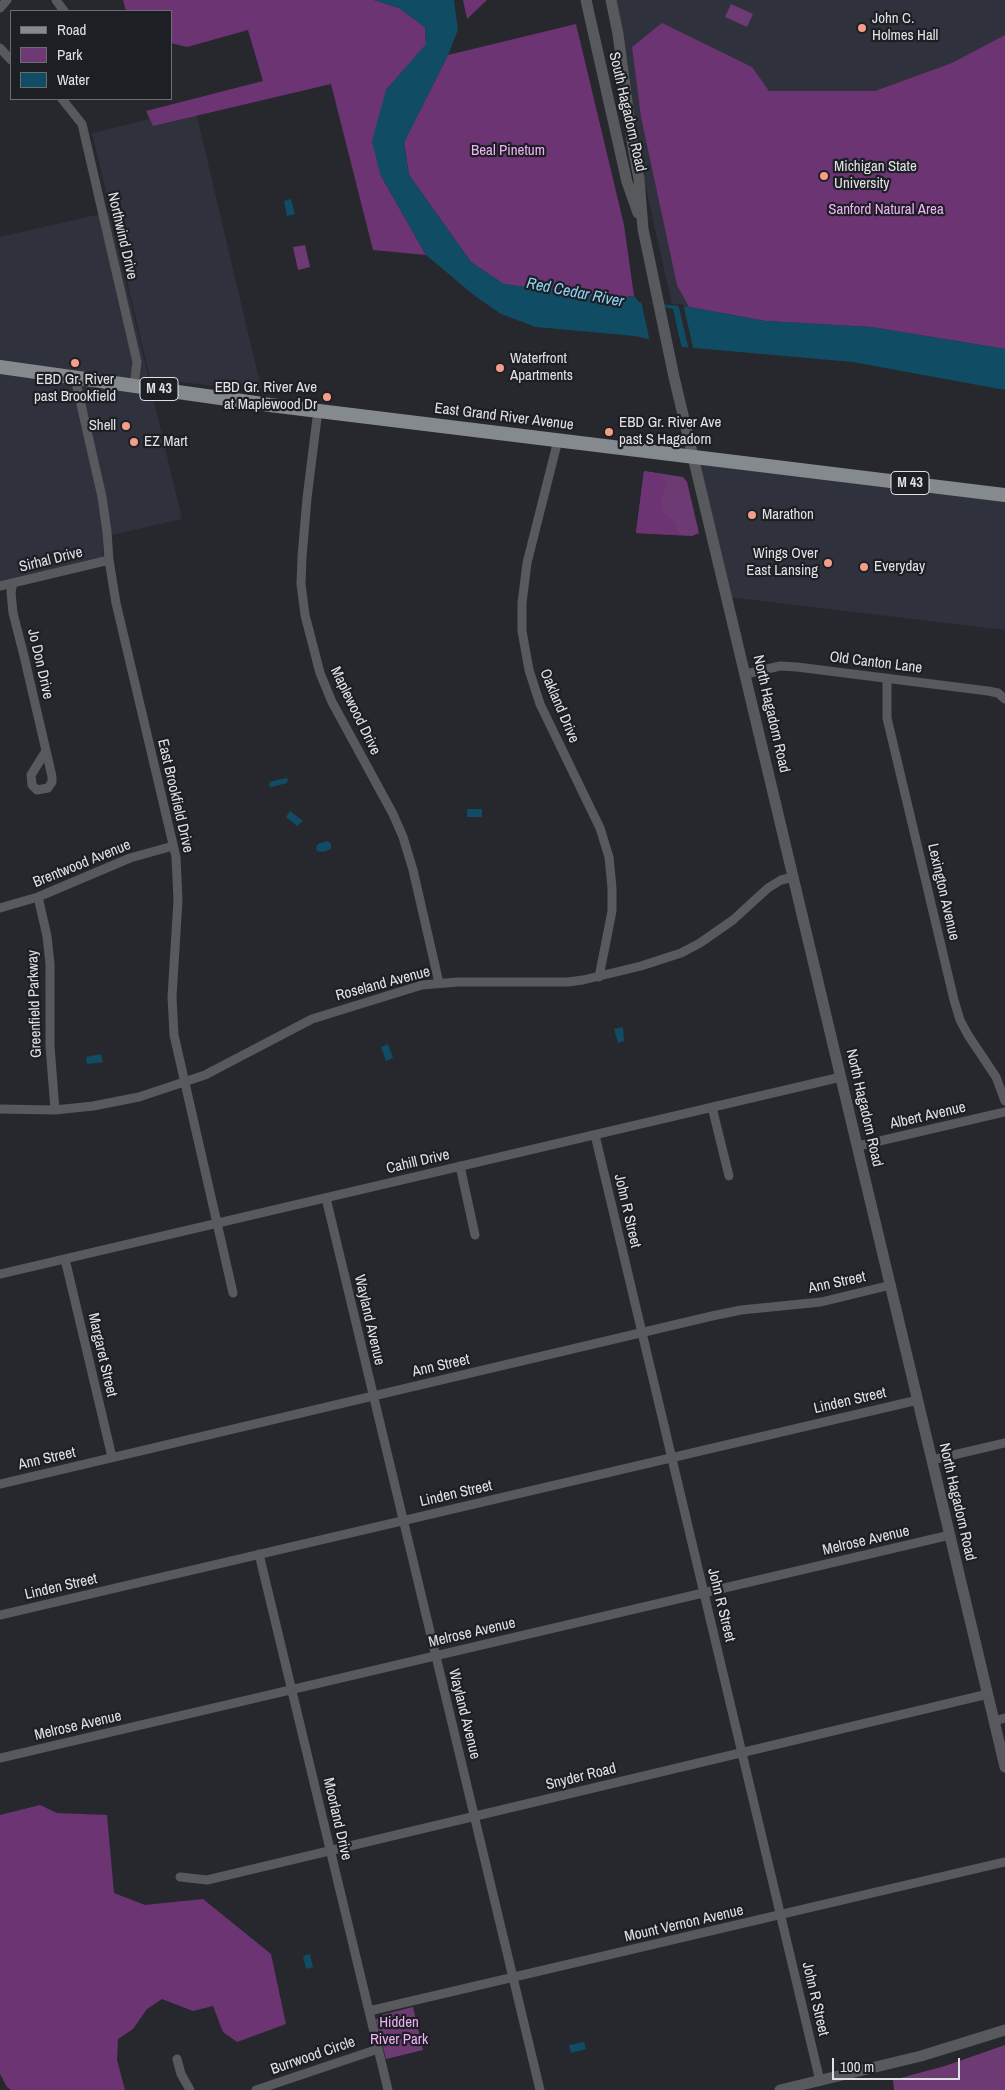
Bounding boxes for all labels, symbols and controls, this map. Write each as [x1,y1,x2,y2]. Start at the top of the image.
legend [10,10,172,100]
place label: John C. Holmes Hall [872,10,938,45]
text: Road [57,19,86,40]
marker: John C. Holmes Hall [856,22,868,34]
text: Park [57,44,82,65]
street label: South Hagadorn Road [604,50,650,174]
text: Water [57,69,89,90]
park label: Beal Pinetum [471,142,545,160]
place label: Michigan State University [834,158,917,193]
marker: Michigan State University [818,170,830,182]
street label: Northwind Drive [103,191,141,281]
park label: Sanford Natural Area [828,201,944,219]
water label: Red Cedar River [525,274,625,312]
place label: Waterfront Apartments [510,350,573,385]
marker: EBD Gr. River past Brookfield [69,357,81,369]
marker: Waterfront Apartments [494,362,506,374]
place label: EBD Gr. River past Brookfield [34,371,116,406]
road number: M 43 [140,378,178,400]
place label: EBD Gr. River Ave at Maplewood Dr [215,379,317,414]
marker: EBD Gr. River Ave at Maplewood Dr [321,391,333,403]
street label: East Grand River Avenue [433,400,575,434]
place label: EBD Gr. River Ave past S Hagadorn [619,414,721,449]
place label: Shell [89,417,116,435]
marker: Shell [120,420,132,432]
marker: EBD Gr. River Ave past S Hagadorn [603,426,615,438]
place label: EZ Mart [144,433,188,451]
marker: EZ Mart [128,436,140,448]
road number: M 43 [891,472,929,494]
place label: Marathon [762,506,814,524]
marker: Marathon [746,509,758,521]
street label: Sirhal Drive [17,543,85,577]
place label: Wings Over East Lansing [746,545,818,580]
marker: Wings Over East Lansing [822,557,834,569]
place label: Everyday [874,558,925,576]
marker: Everyday [858,561,870,573]
street label: Jo Don Drive [23,627,57,701]
street label: Old Canton Lane [829,648,923,678]
street label: North Hagadorn Road [749,653,793,775]
street label: Maplewood Drive [326,664,384,758]
street label: Oakland Drive [535,666,583,746]
street label: East Brookfield Drive [153,737,197,855]
street label: Brentwood Avenue [31,836,133,892]
street label: Lexington Avenue [923,842,963,942]
street label: Greenfield Parkway [24,950,46,1058]
street label: Roseland Avenue [334,963,432,1005]
street label: North Hagadorn Road [842,1047,886,1169]
street label: Albert Avenue [888,1099,968,1133]
street label: Cahill Drive [385,1146,451,1178]
street label: John R Street [610,1172,644,1250]
street label: Ann Street [807,1268,867,1298]
street label: Wayland Avenue [350,1273,388,1367]
street label: Margaret Street [84,1311,120,1399]
street label: Ann Street [411,1351,471,1381]
street label: Linden Street [812,1384,888,1418]
street label: North Hagadorn Road [935,1441,979,1563]
street label: Ann Street [17,1444,77,1474]
street label: Linden Street [418,1477,494,1511]
street label: Melrose Avenue [821,1522,911,1560]
street label: John R Street [703,1566,739,1644]
street label: Linden Street [23,1570,99,1604]
street label: Melrose Avenue [427,1614,517,1652]
street label: Wayland Avenue [444,1667,484,1761]
street label: Melrose Avenue [33,1707,123,1745]
street label: Snyder Road [544,1760,618,1794]
street label: Moorland Drive [319,1776,355,1862]
street label: Mount Vernon Avenue [623,1902,745,1946]
street label: John R Street [798,1960,832,2038]
park label: Hidden River Park [370,2014,428,2049]
street label: Burrwood Circle [268,2033,358,2079]
scale bar [835,2048,962,2080]
text: 100 m [840,2056,874,2077]

